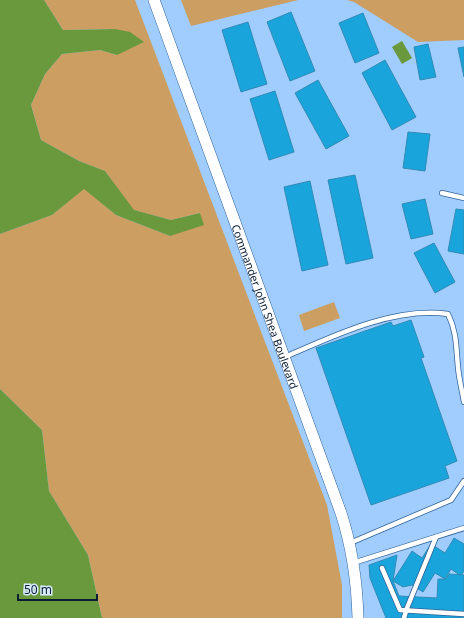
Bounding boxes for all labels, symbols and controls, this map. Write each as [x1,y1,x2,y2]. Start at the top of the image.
street label: Commander John Shea Boulevard [229,222,303,391]
scale bar [18,576,97,602]
text: 50 m [24,581,52,598]

